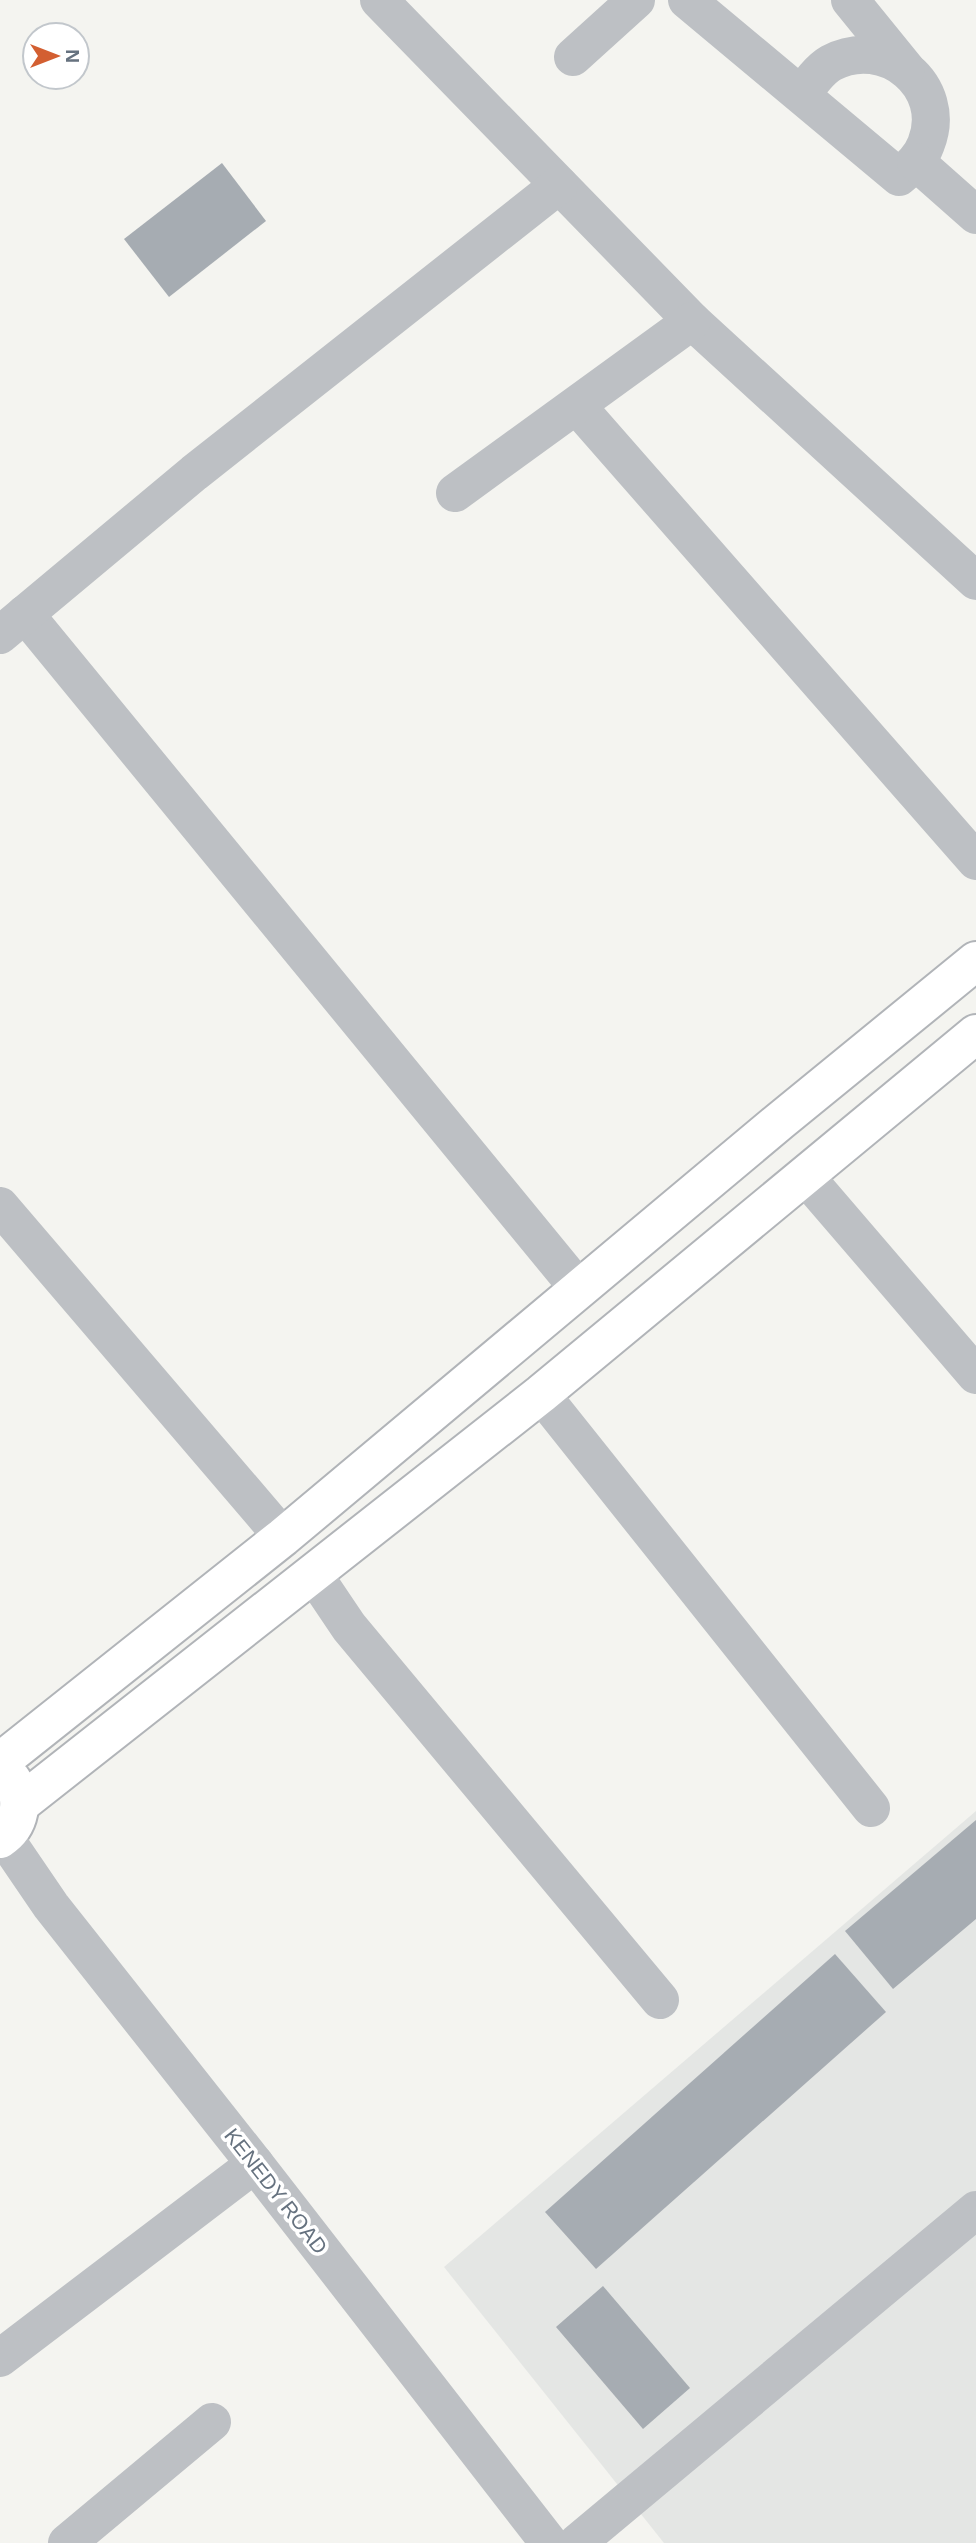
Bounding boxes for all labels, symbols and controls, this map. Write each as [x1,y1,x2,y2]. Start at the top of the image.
north arrow [21,21,91,91]
text: N [62,49,83,63]
street label: KENEDY ROAD [220,2124,332,2258]

